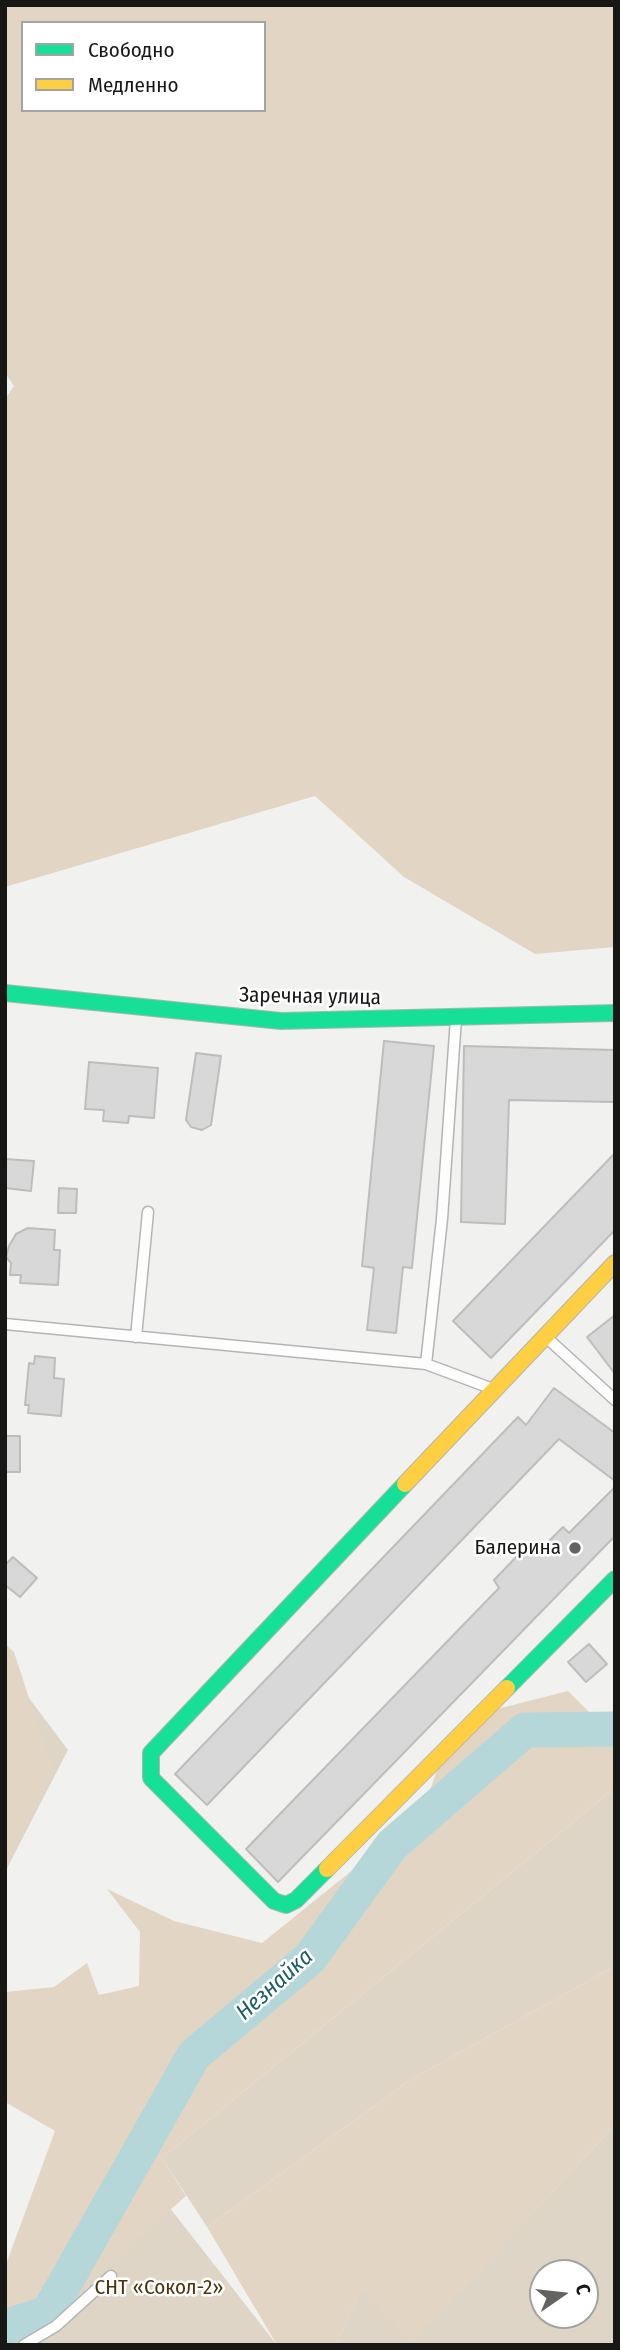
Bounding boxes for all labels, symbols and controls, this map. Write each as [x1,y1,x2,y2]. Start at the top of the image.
legend [21,21,266,112]
text: Свободно [88,37,174,63]
text: Медленно [88,72,178,98]
street label: Заречная улица [239,983,381,1011]
place label: Балерина [475,1535,561,1561]
marker: Балерина [567,1540,583,1556]
water label: Незнайка [231,1943,319,2027]
north arrow [529,2259,599,2329]
park label: СНТ «Сокол-2» [95,2275,223,2301]
text: С [571,2282,595,2297]

